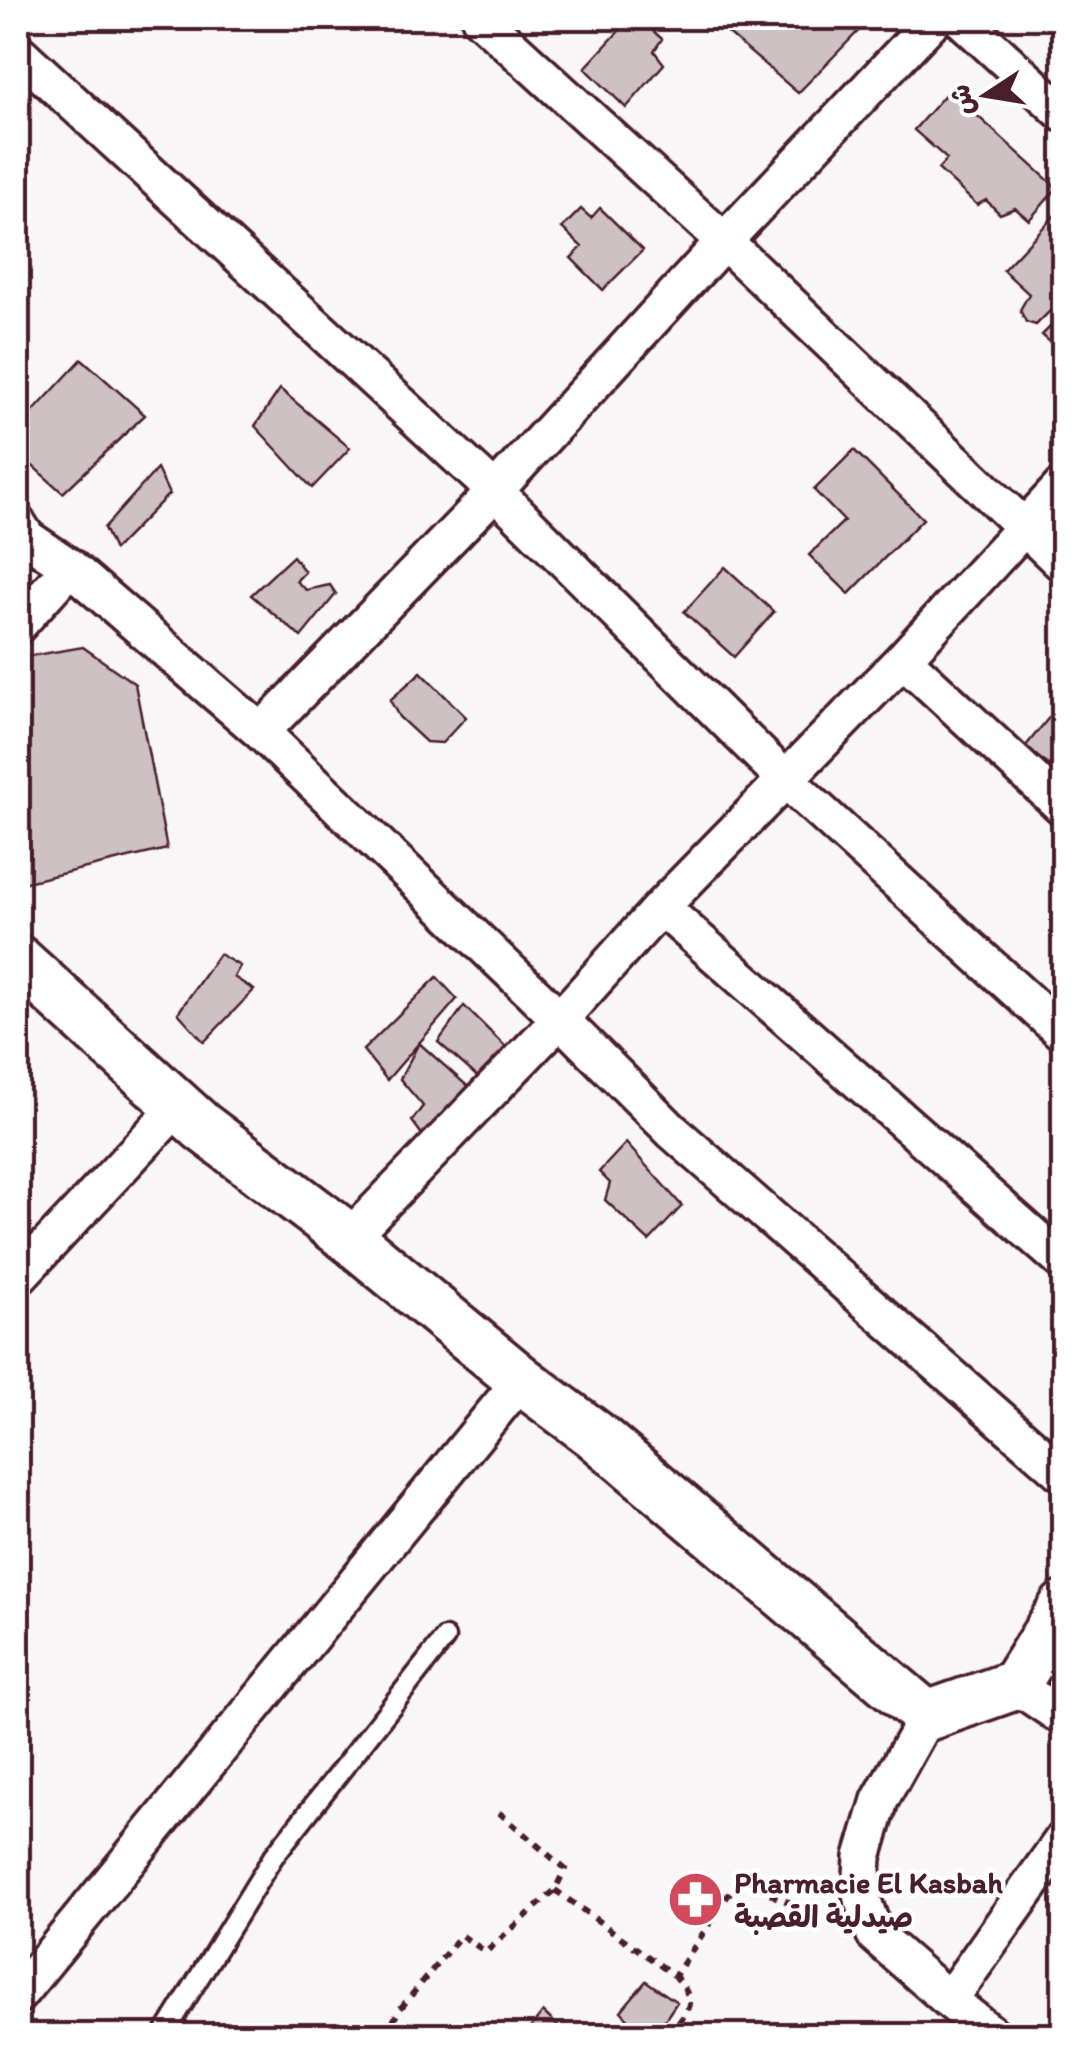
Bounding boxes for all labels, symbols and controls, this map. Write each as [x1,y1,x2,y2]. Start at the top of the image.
north arrow [936,45,1036,145]
text: ش [942,82,981,119]
place label: Pharmacie El Kasbah صيدلية القصبة [734,1864,1003,1935]
pharmacy icon: Pharmacie El Kasbah صيدلية القصبة [665,1869,725,1929]

